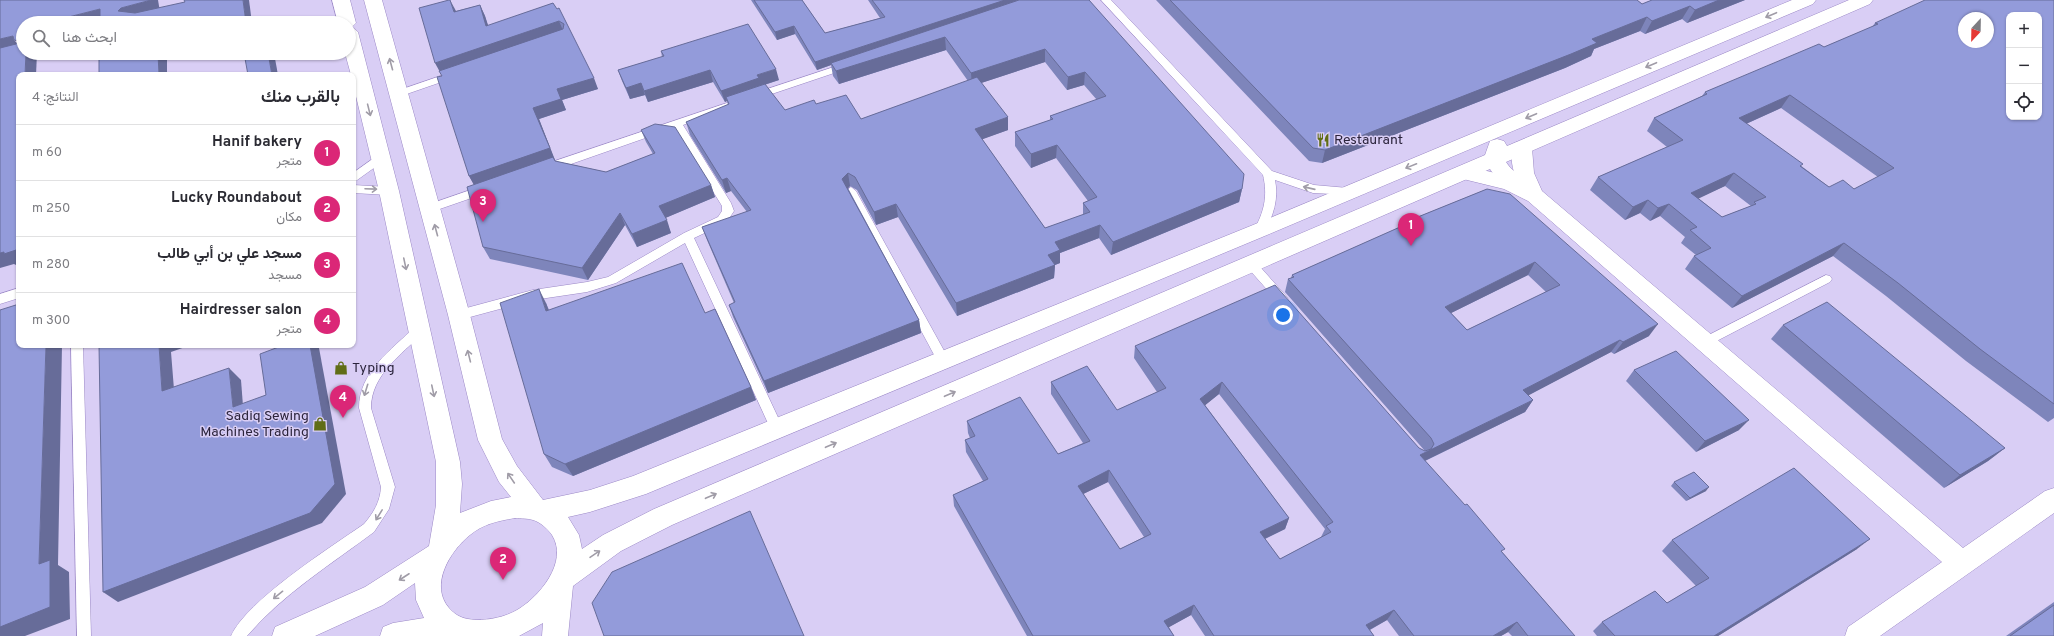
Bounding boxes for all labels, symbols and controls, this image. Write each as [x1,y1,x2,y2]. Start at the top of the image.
one-way arrow [1765,12,1777,19]
north arrow [1958,12,1994,48]
map controls [2006,12,2042,120]
button: + [2006,12,2042,48]
search box [16,16,356,60]
icon: search [30,27,52,49]
text: ابحث هنا [62,29,117,48]
button: − [2006,48,2042,84]
one-way arrow [386,58,394,71]
one-way arrow [1646,62,1658,70]
button: locate [2006,84,2042,120]
text: بالقرب منك [261,87,340,109]
text: النتائج: 4 [32,90,79,106]
one-way arrow [366,104,373,117]
one-way arrow [1526,113,1538,120]
restaurant icon: Restaurant [1315,132,1331,148]
place label: Restaurant [1334,132,1403,149]
text: Hanif bakery [212,133,302,152]
text: 60 m [32,145,62,161]
text: 1 [324,145,330,161]
text: متجر [277,154,302,170]
one-way arrow [1406,163,1418,170]
one-way arrow [1303,183,1316,191]
one-way arrow [364,185,377,193]
text: Lucky Roundabout [171,189,302,208]
pin: 3 [470,189,496,222]
text: 250 m [32,201,70,217]
text: 2 [323,201,331,217]
text: مكان [276,210,302,226]
pin: 1 [1398,213,1424,246]
one-way arrow [432,224,440,237]
text: مسجد علي بن أبي طالب [157,245,302,264]
text: 280 m [32,257,70,273]
text: 3 [323,257,331,273]
one-way arrow [401,257,409,270]
text: مسجد [268,268,302,284]
text: Hairdresser salon [180,301,302,320]
your location [1273,305,1293,325]
text: 300 m [32,313,70,329]
text: 4 [323,313,331,329]
text: متجر [277,322,302,338]
one-way arrow [465,350,473,363]
shop icon: Typing [333,360,349,376]
place label: Typing [352,360,395,377]
one-way arrow [362,384,369,397]
one-way arrow [429,384,437,397]
pin: 4 [330,385,356,418]
one-way arrow [944,389,956,397]
place label: Sadiq Sewing Machines Trading [200,408,309,441]
shop icon: Sadiq Sewing Machines Trading [312,416,328,432]
one-way arrow [824,441,836,448]
one-way arrow [507,473,515,484]
one-way arrow [705,492,717,499]
one-way arrow [375,509,383,521]
pin: 2 [490,547,516,580]
one-way arrow [589,550,600,558]
one-way arrow [398,574,410,582]
one-way arrow [273,591,283,600]

